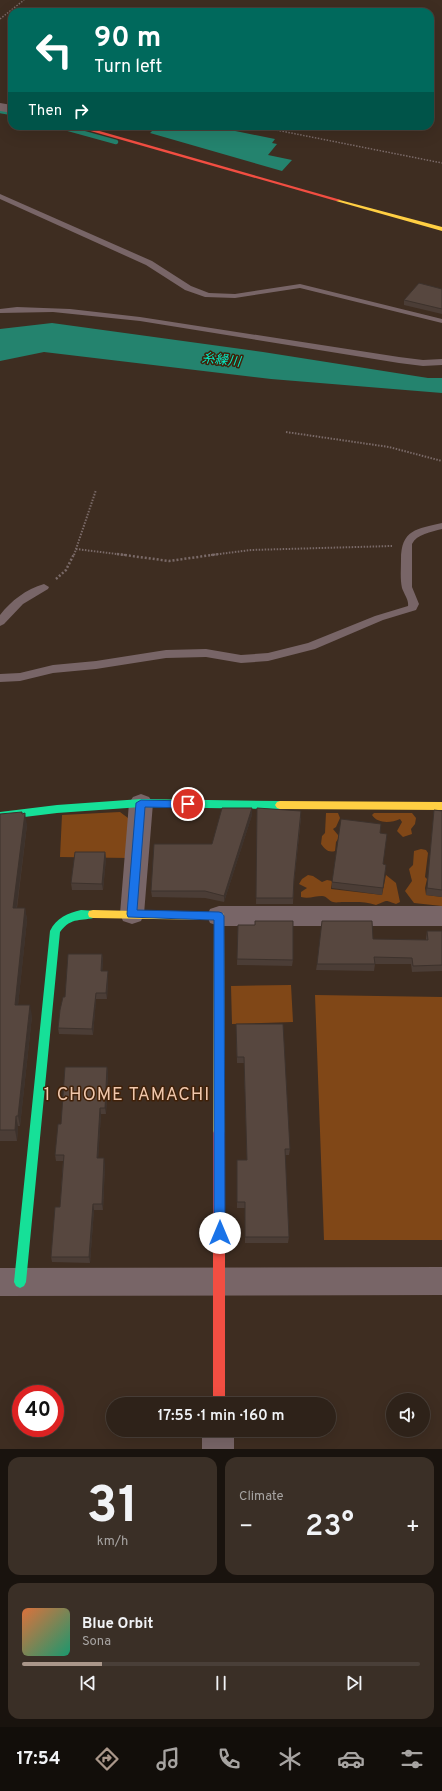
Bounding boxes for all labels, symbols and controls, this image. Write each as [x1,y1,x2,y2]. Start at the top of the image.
text: 90 m [94,21,161,57]
icon: left [28,24,80,76]
text: Turn left [94,56,162,79]
icon: right [70,100,92,122]
text: Then [28,102,62,121]
water label: 糸繰川 [201,350,243,371]
pin [171,787,205,821]
icon: arrive [177,793,199,815]
district label: 1 CHOME TAMACHI [44,1084,210,1107]
position arrow [199,1212,241,1254]
speed limit sign: 40 [12,1385,64,1437]
map controls [386,1393,430,1437]
button: sound [386,1393,430,1437]
text: 17:55 · 1 min · 160 m [157,1407,285,1426]
text: 31 [87,1475,138,1541]
text: Climate [239,1489,284,1505]
text: 23° [305,1509,354,1546]
text: − [239,1514,253,1541]
text: + [406,1514,420,1541]
text: km/h [97,1534,128,1550]
text: Blue Orbit [82,1615,153,1634]
text: Sona [82,1634,111,1650]
icon: previous [77,1672,99,1694]
icon: pause [210,1672,232,1694]
icon: next [343,1672,365,1694]
icon: directions [93,1745,121,1773]
icon: music [154,1745,182,1773]
icon: phone [215,1745,243,1773]
icon: climate [276,1745,304,1773]
icon: car [337,1745,365,1773]
icon: filters [398,1745,426,1773]
text: 17:54 [16,1748,61,1771]

